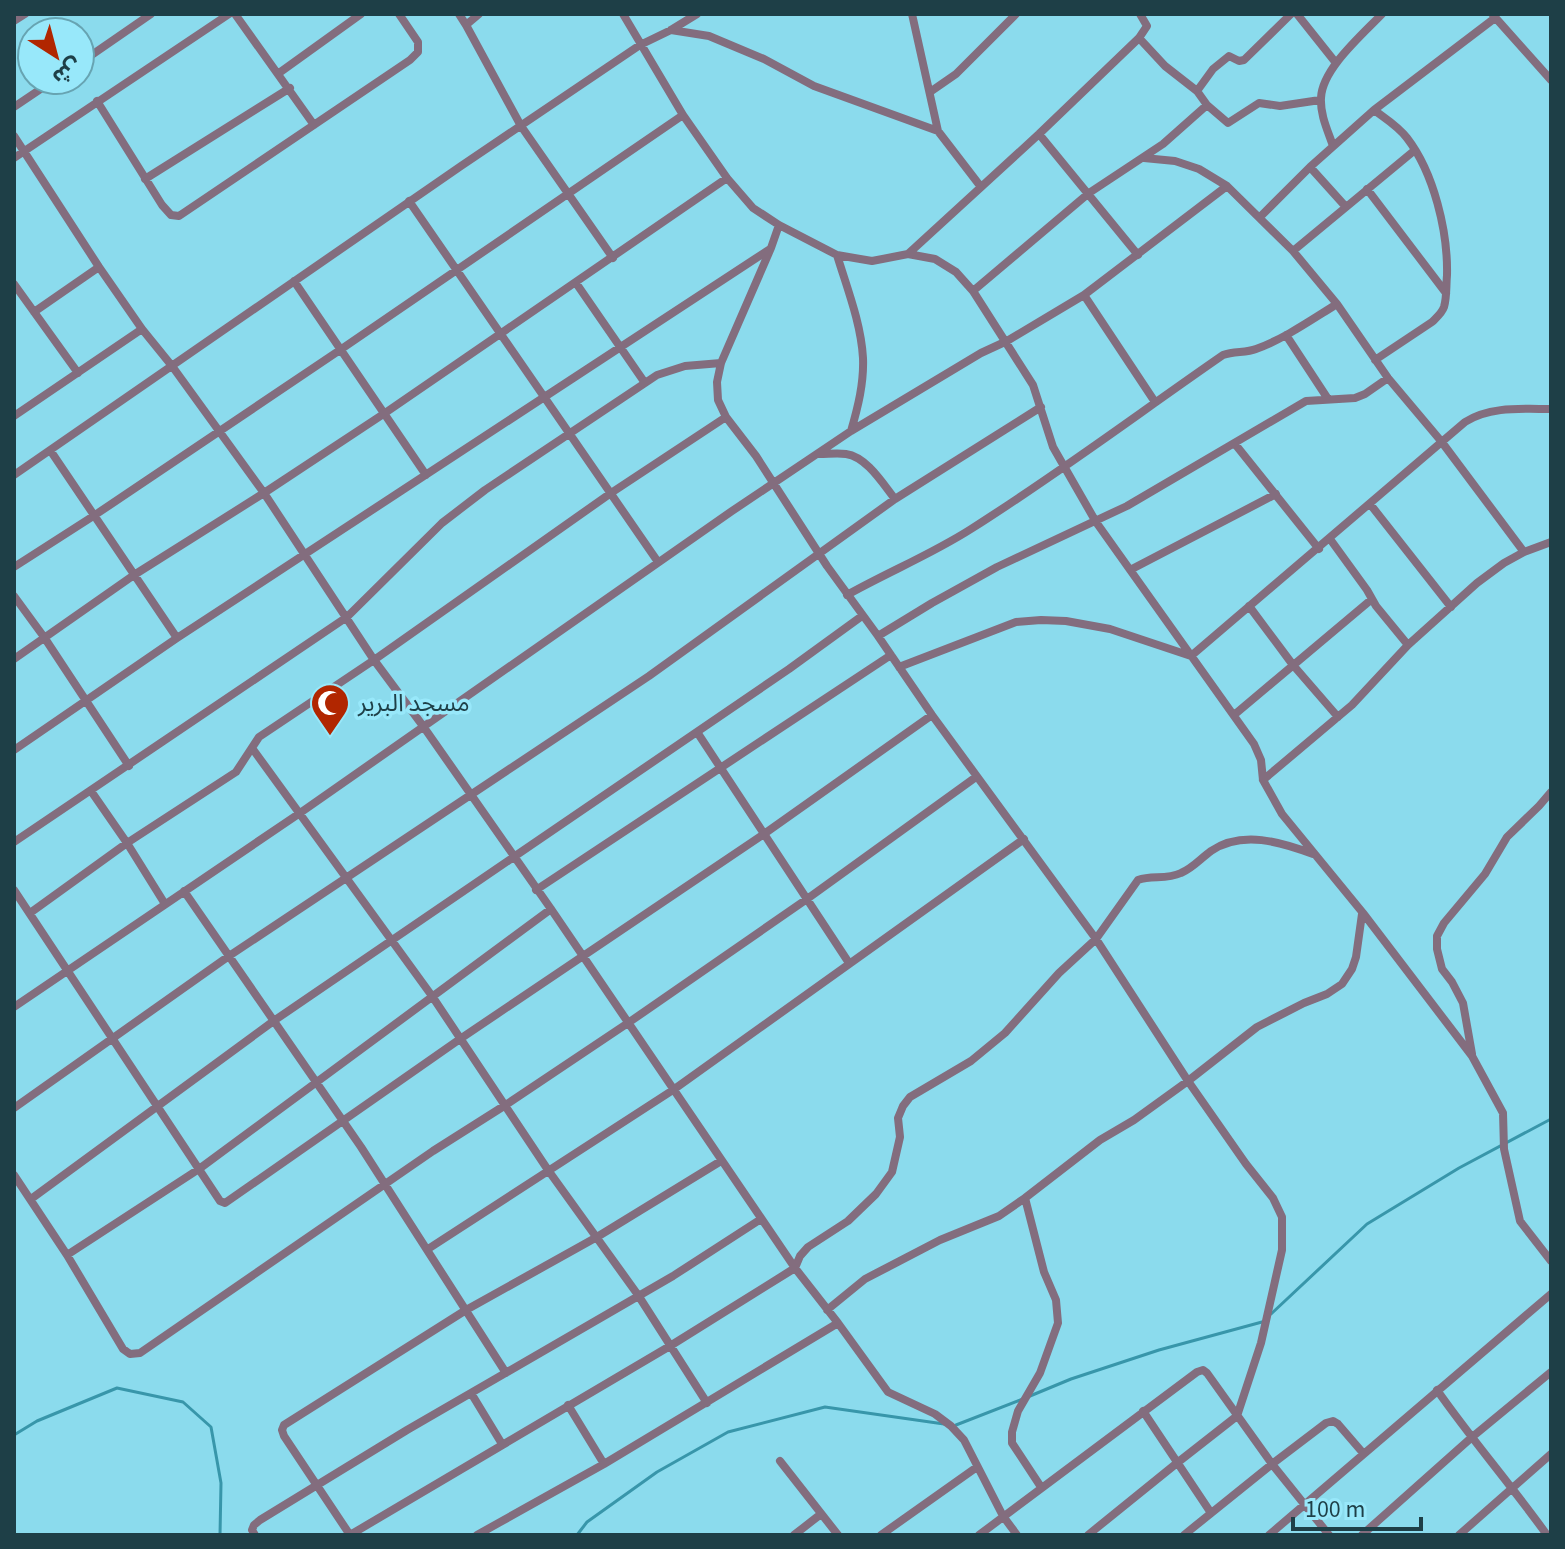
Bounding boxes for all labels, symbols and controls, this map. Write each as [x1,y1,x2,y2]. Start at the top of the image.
north arrow [16,16,96,96]
text: ش [46,50,89,93]
mosque icon: مسجد البرير [309,682,351,737]
place label: مسجد البرير [357,686,470,721]
scale bar [1293,1481,1421,1531]
text: 100 m [1305,1492,1365,1527]

